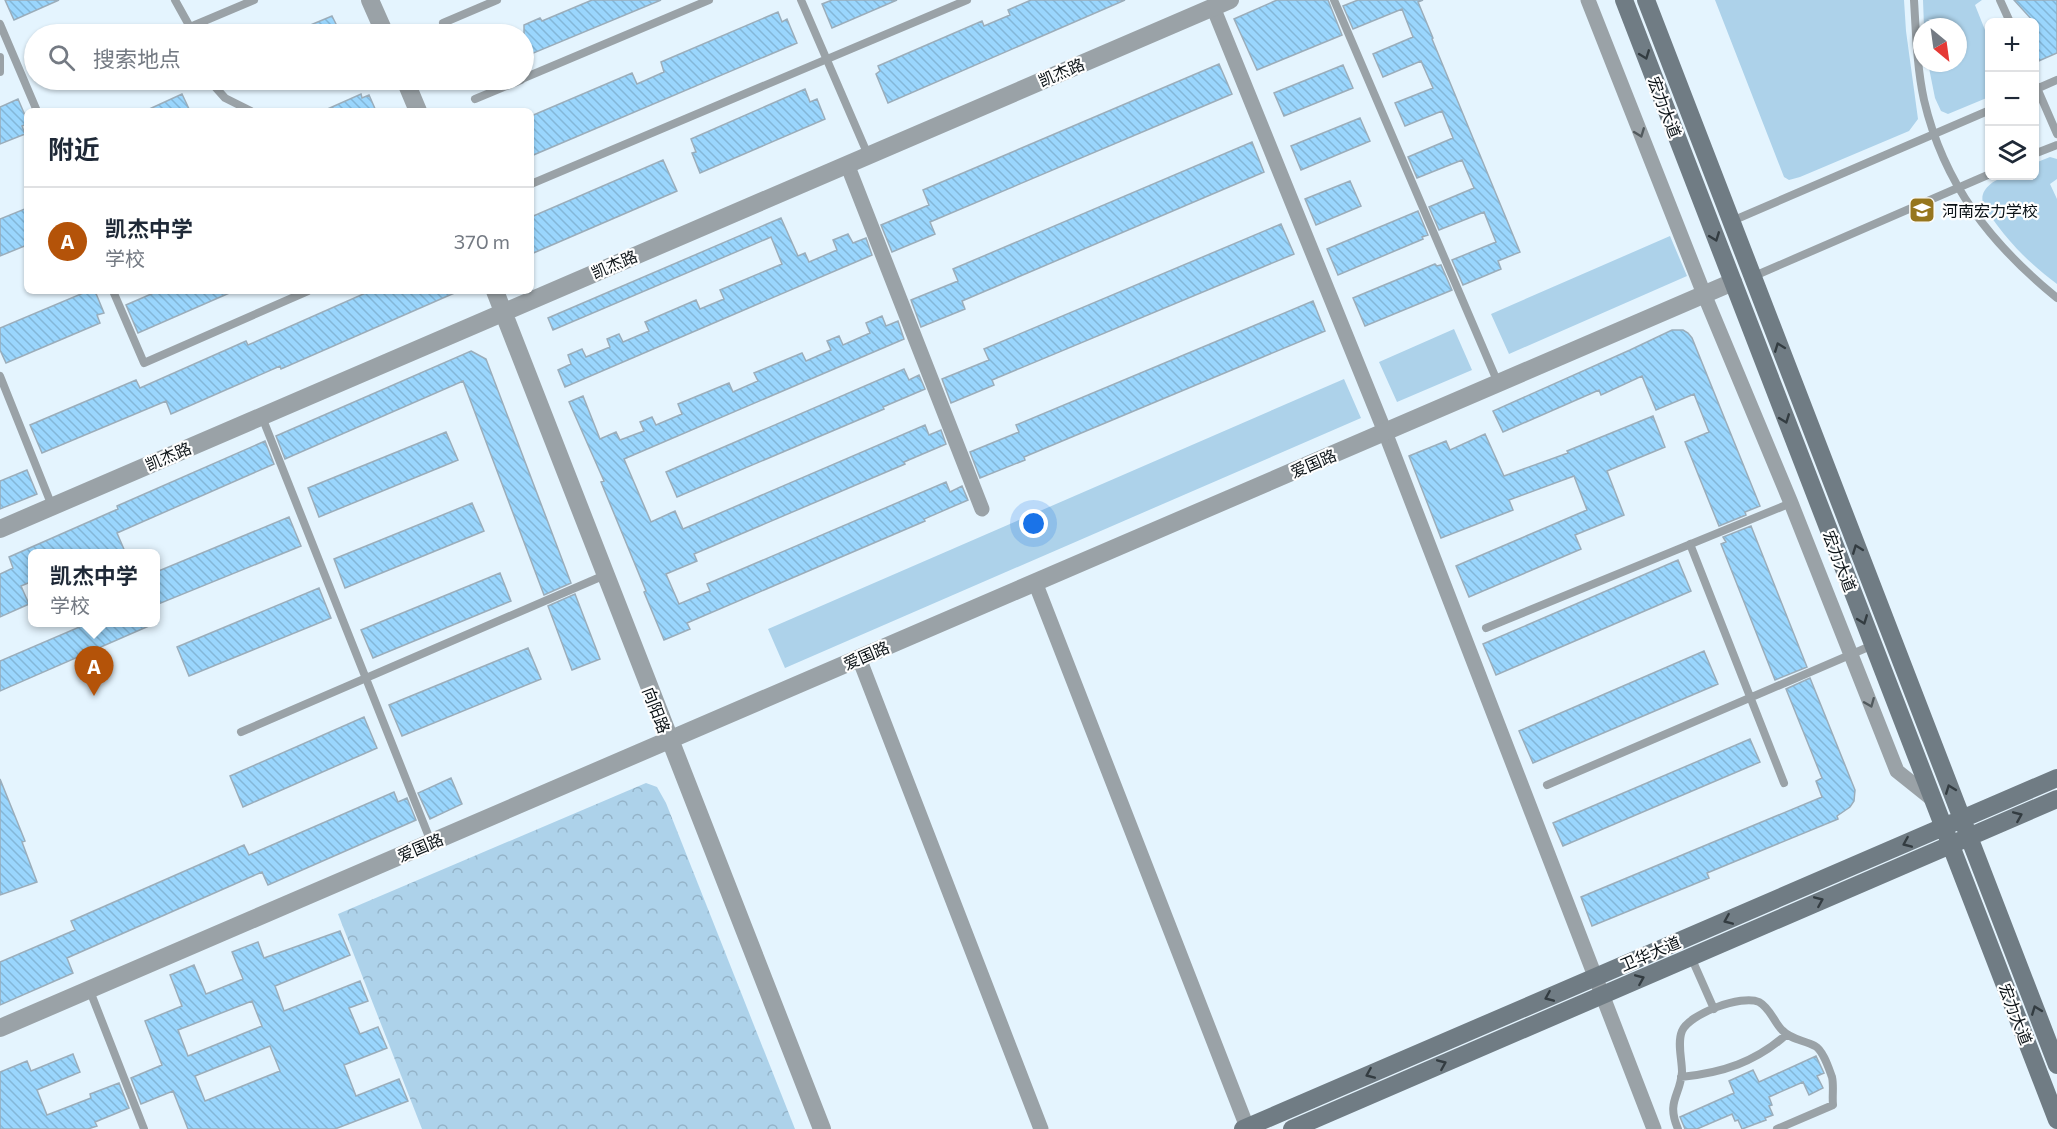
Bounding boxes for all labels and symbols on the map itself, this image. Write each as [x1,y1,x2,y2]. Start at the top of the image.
north arrow [1913,18,1967,72]
one-way arrow [1638,48,1650,59]
street label: 凯杰路 [1035,54,1087,90]
street label: 宏力大道 [1645,74,1685,140]
one-way arrow [1633,127,1646,137]
school or university icon: 河南宏力学校 [1907,195,1937,225]
place label: 河南宏力学校 [1942,201,2038,220]
one-way arrow [1708,230,1720,241]
street label: 凯杰路 [588,246,640,282]
one-way arrow [1774,342,1786,353]
one-way arrow [1778,412,1790,423]
street label: 凯杰路 [142,438,194,474]
street label: 爱国路 [1287,445,1339,481]
your location [1019,509,1048,538]
street label: 宏力大道 [1820,528,1860,594]
one-way arrow [1851,544,1864,554]
one-way arrow [1856,614,1868,625]
street label: 爱国路 [840,637,892,673]
pin: A [74,646,113,696]
street label: 向阳路 [640,684,674,736]
one-way arrow [1863,697,1876,708]
one-way arrow [1945,784,1957,795]
one-way arrow [2011,811,2022,823]
street label: 爱国路 [394,829,446,865]
one-way arrow [1902,835,1913,847]
one-way arrow [1813,897,1824,909]
one-way arrow [1723,913,1734,925]
street label: 卫华大道 [1617,932,1683,974]
one-way arrow [1634,974,1645,986]
street label: 宏力大道 [1996,981,2036,1047]
one-way arrow [1544,990,1555,1002]
one-way arrow [2031,1005,2043,1016]
one-way arrow [1436,1059,1447,1071]
one-way arrow [1365,1067,1376,1079]

